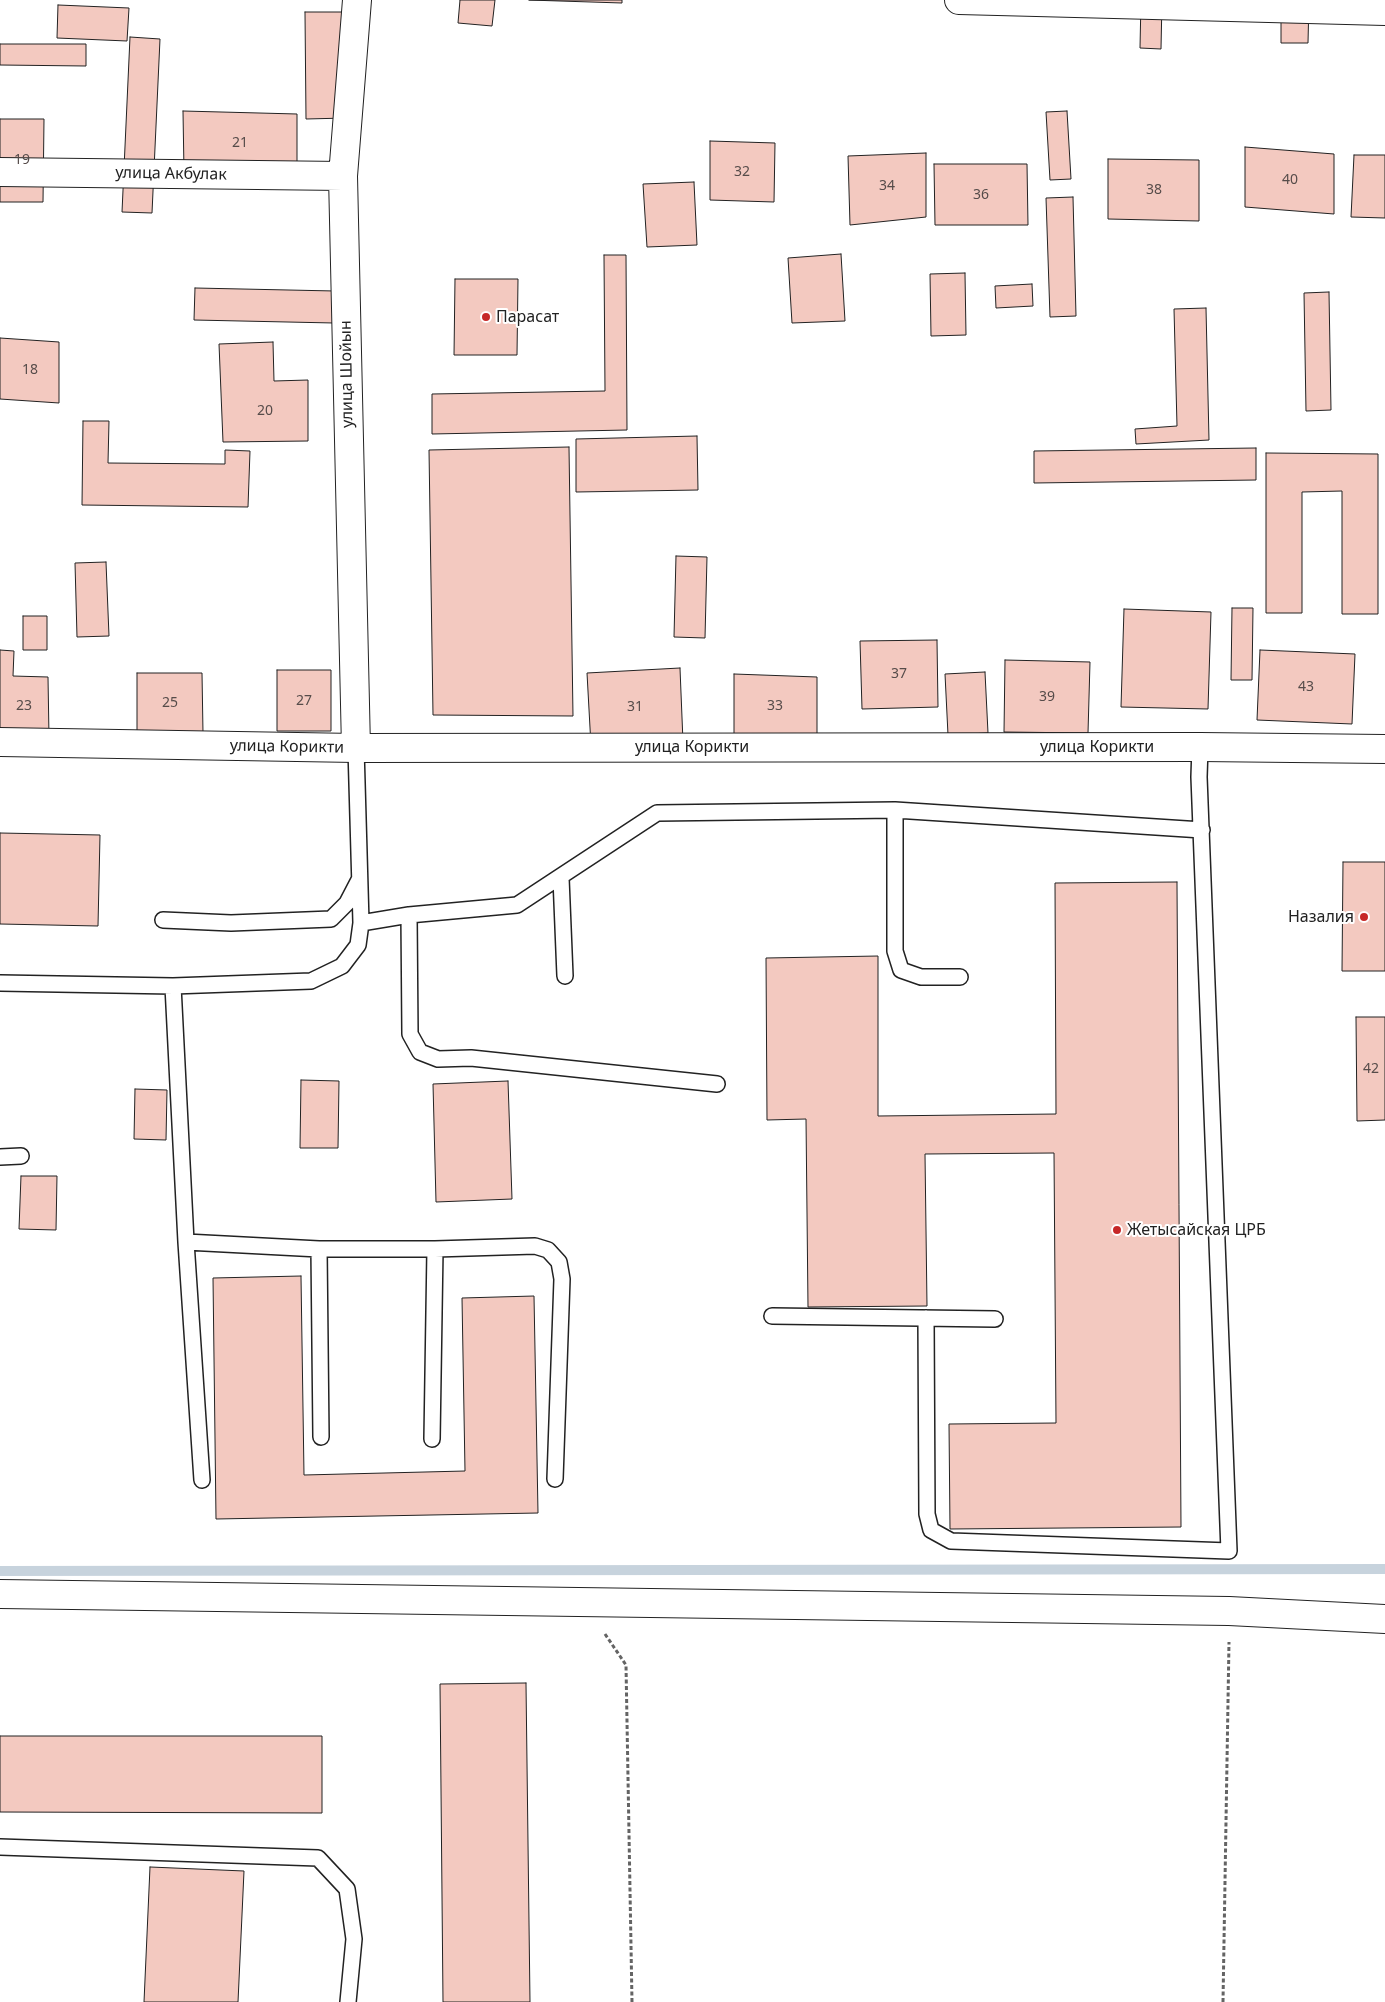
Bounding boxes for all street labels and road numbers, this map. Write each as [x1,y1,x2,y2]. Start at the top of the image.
street label: улица Акбулак [115,163,227,185]
street label: улица Шойын [336,320,358,428]
street label: улица Корикти [230,736,344,758]
street label: улица Корикти [635,737,749,757]
street label: улица Корикти [1040,737,1154,757]

